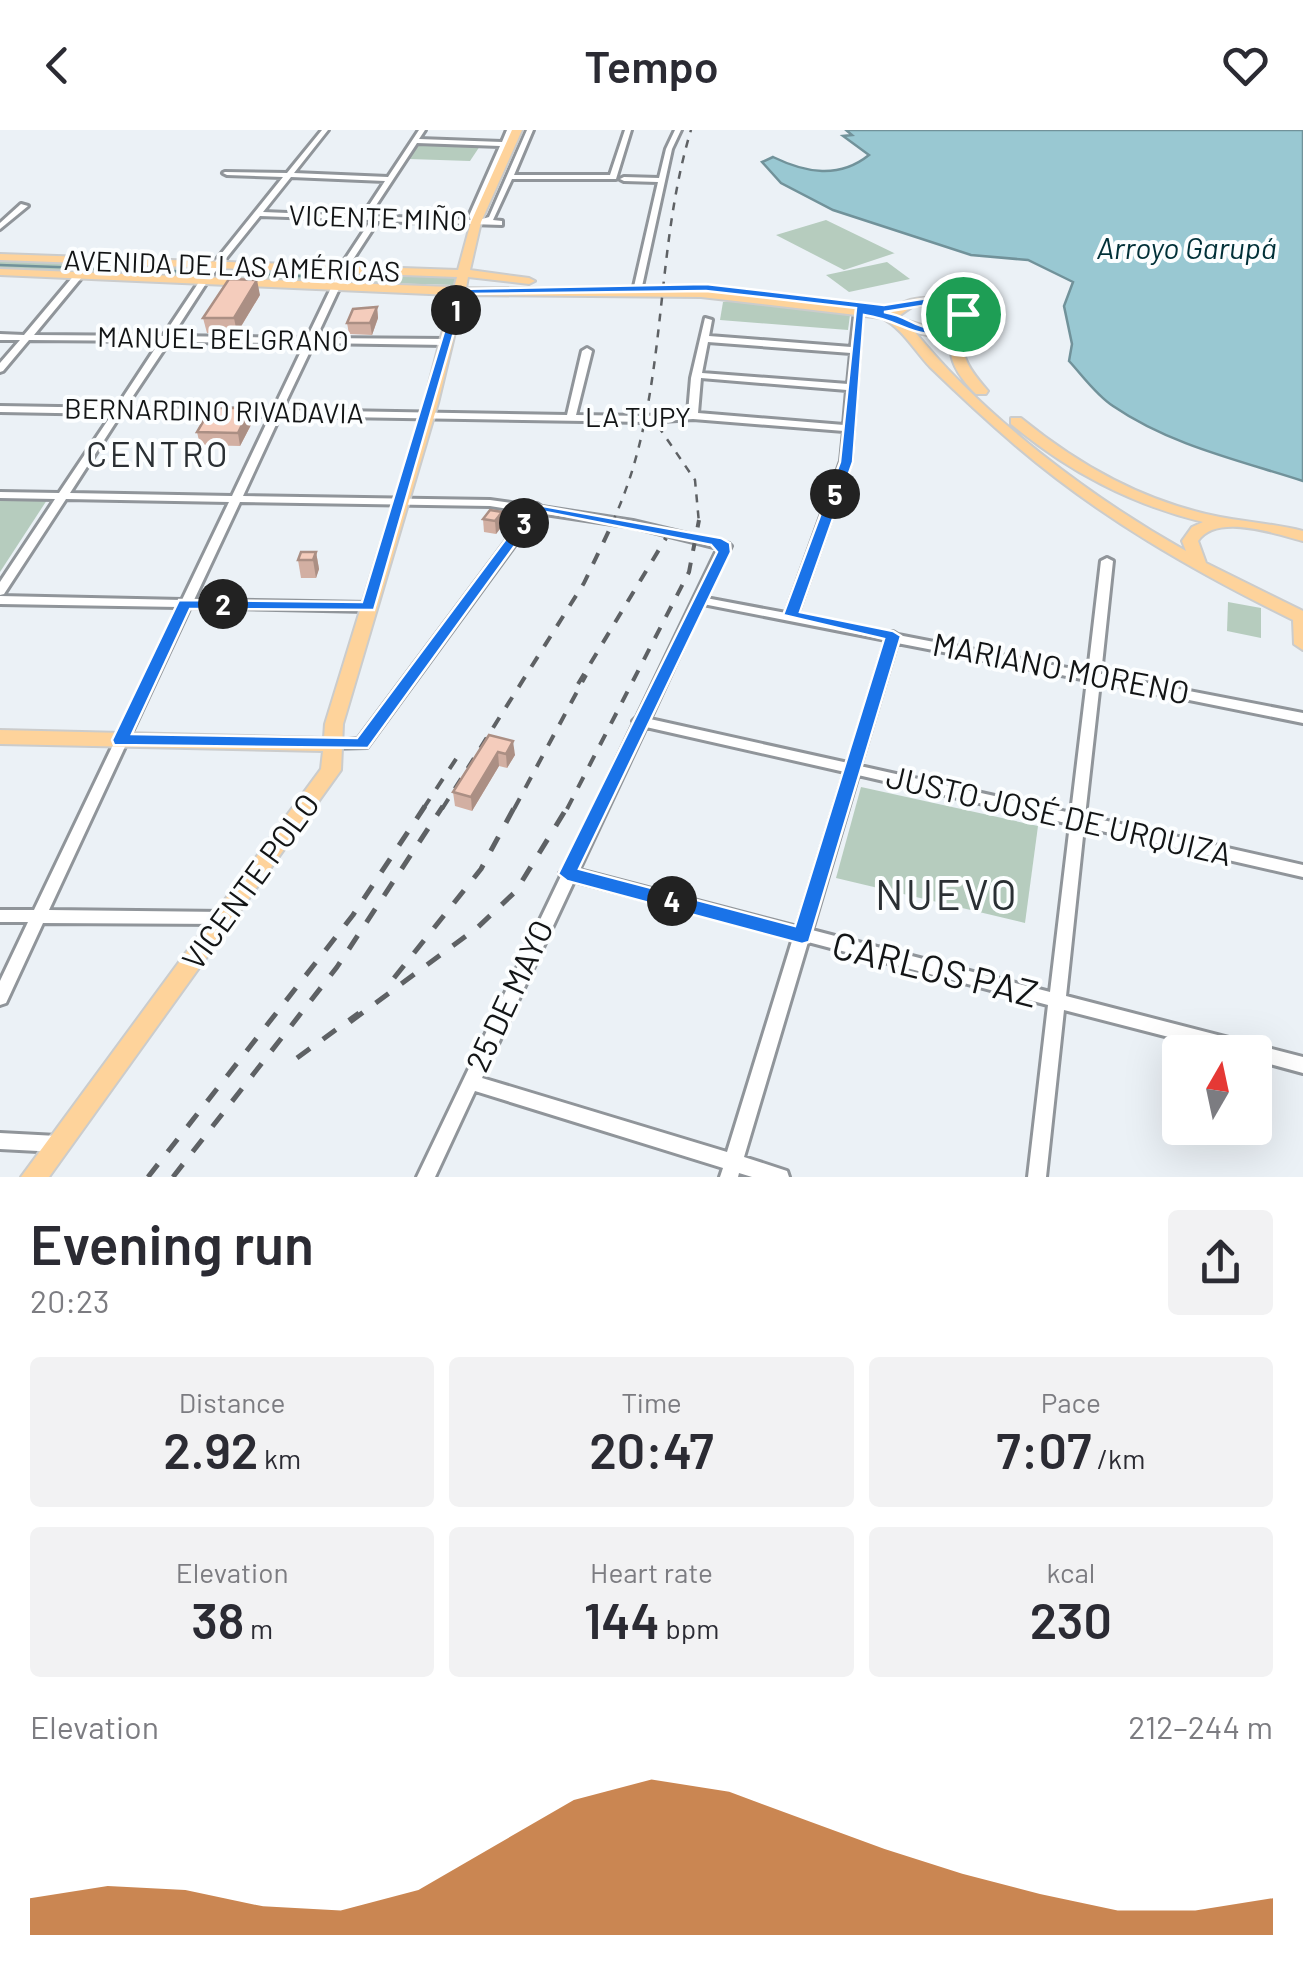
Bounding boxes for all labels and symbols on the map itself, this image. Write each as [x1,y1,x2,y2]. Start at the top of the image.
street label: VICENTE MIÑO [288,197,468,237]
water label: Arroyo Garupá [1096,229,1276,265]
street label: AVENIDA DE LAS AMÉRICAS [63,242,401,288]
pin [921,272,1006,357]
pin: 1 [431,285,481,335]
street label: MANUEL BELGRANO [97,319,349,357]
street label: BERNARDINO RIVADAVIA [64,390,364,430]
street label: LA TUPY [585,399,691,433]
district label: CENTRO [86,432,230,474]
pin: 5 [810,469,860,519]
pin: 3 [499,498,549,548]
pin: 2 [198,579,248,629]
street label: MARIANO MORENO [930,624,1193,711]
street label: JUSTO JOSÉ DE URQUIZA [883,756,1236,872]
street label: VICENTE POLO [173,785,326,976]
district label: NUEVO [875,868,1019,918]
pin: 4 [647,876,697,926]
street label: 25 DE MAYO [457,913,560,1077]
street label: CARLOS PAZ [828,920,1043,1016]
north arrow [1162,1035,1272,1145]

